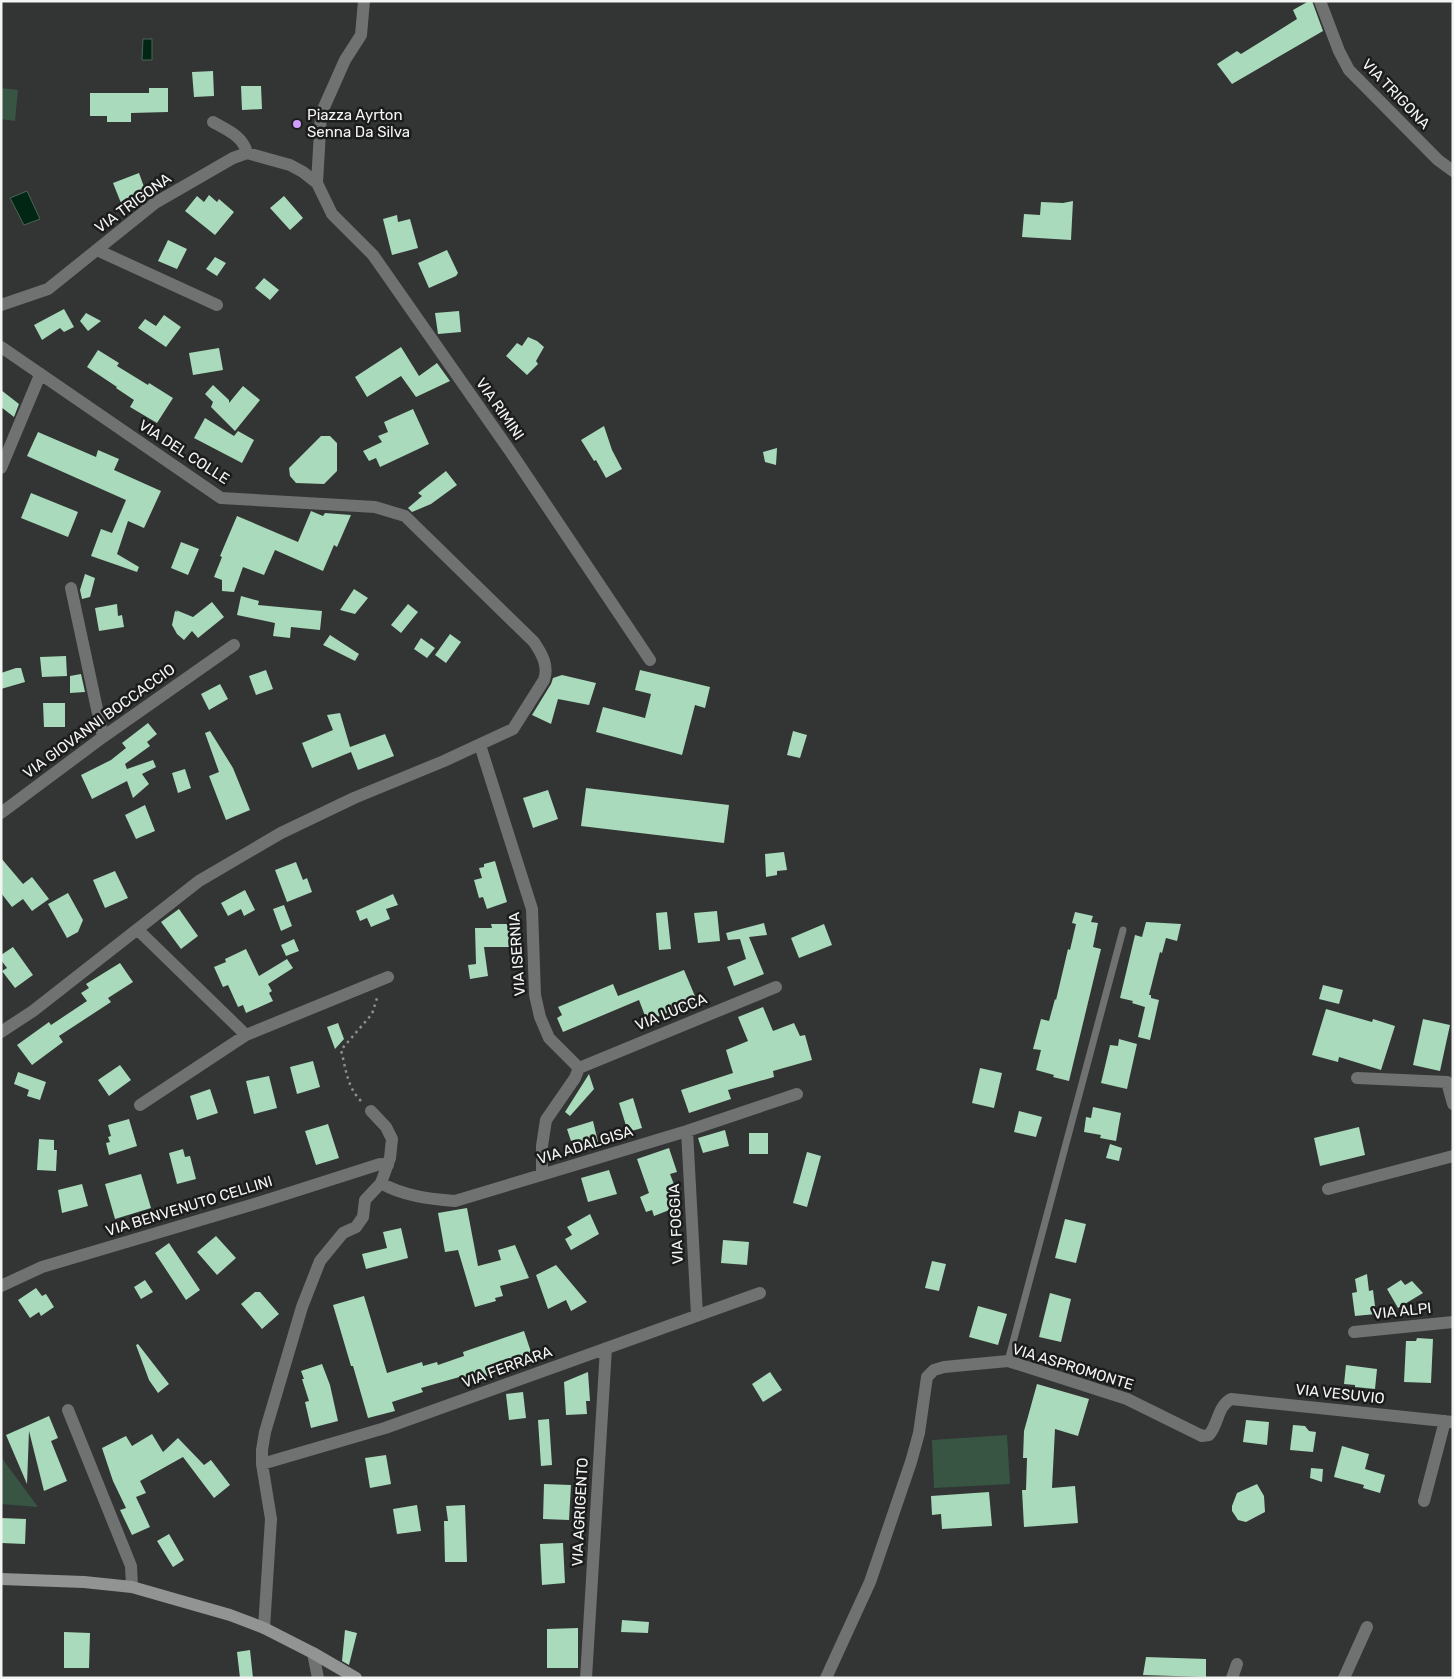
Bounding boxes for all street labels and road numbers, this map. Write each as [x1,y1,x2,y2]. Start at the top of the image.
street label: VIA TRIGONA [1358,55,1434,133]
street label: VIA TRIGONA [91,169,175,237]
street label: VIA RIMINI [472,374,528,444]
street label: VIA DEL COLLE [135,416,233,488]
street label: VIA GIOVANNI BOCCACCIO [20,660,178,782]
street label: VIA ISERNIA [505,911,529,997]
street label: VIA LUCCA [632,989,710,1035]
street label: VIA ADALGISA [535,1122,635,1168]
street label: VIA BENVENUTO CELLINI [103,1172,275,1240]
street label: VIA FOGGIA [665,1183,687,1265]
street label: VIA ALPI [1372,1299,1432,1323]
street label: VIA ASPROMONTE [1010,1340,1136,1394]
street label: VIA FERRARA [459,1342,555,1392]
street label: VIA VESUVIO [1294,1380,1386,1408]
street label: VIA AGRIGENTO [568,1457,592,1567]

